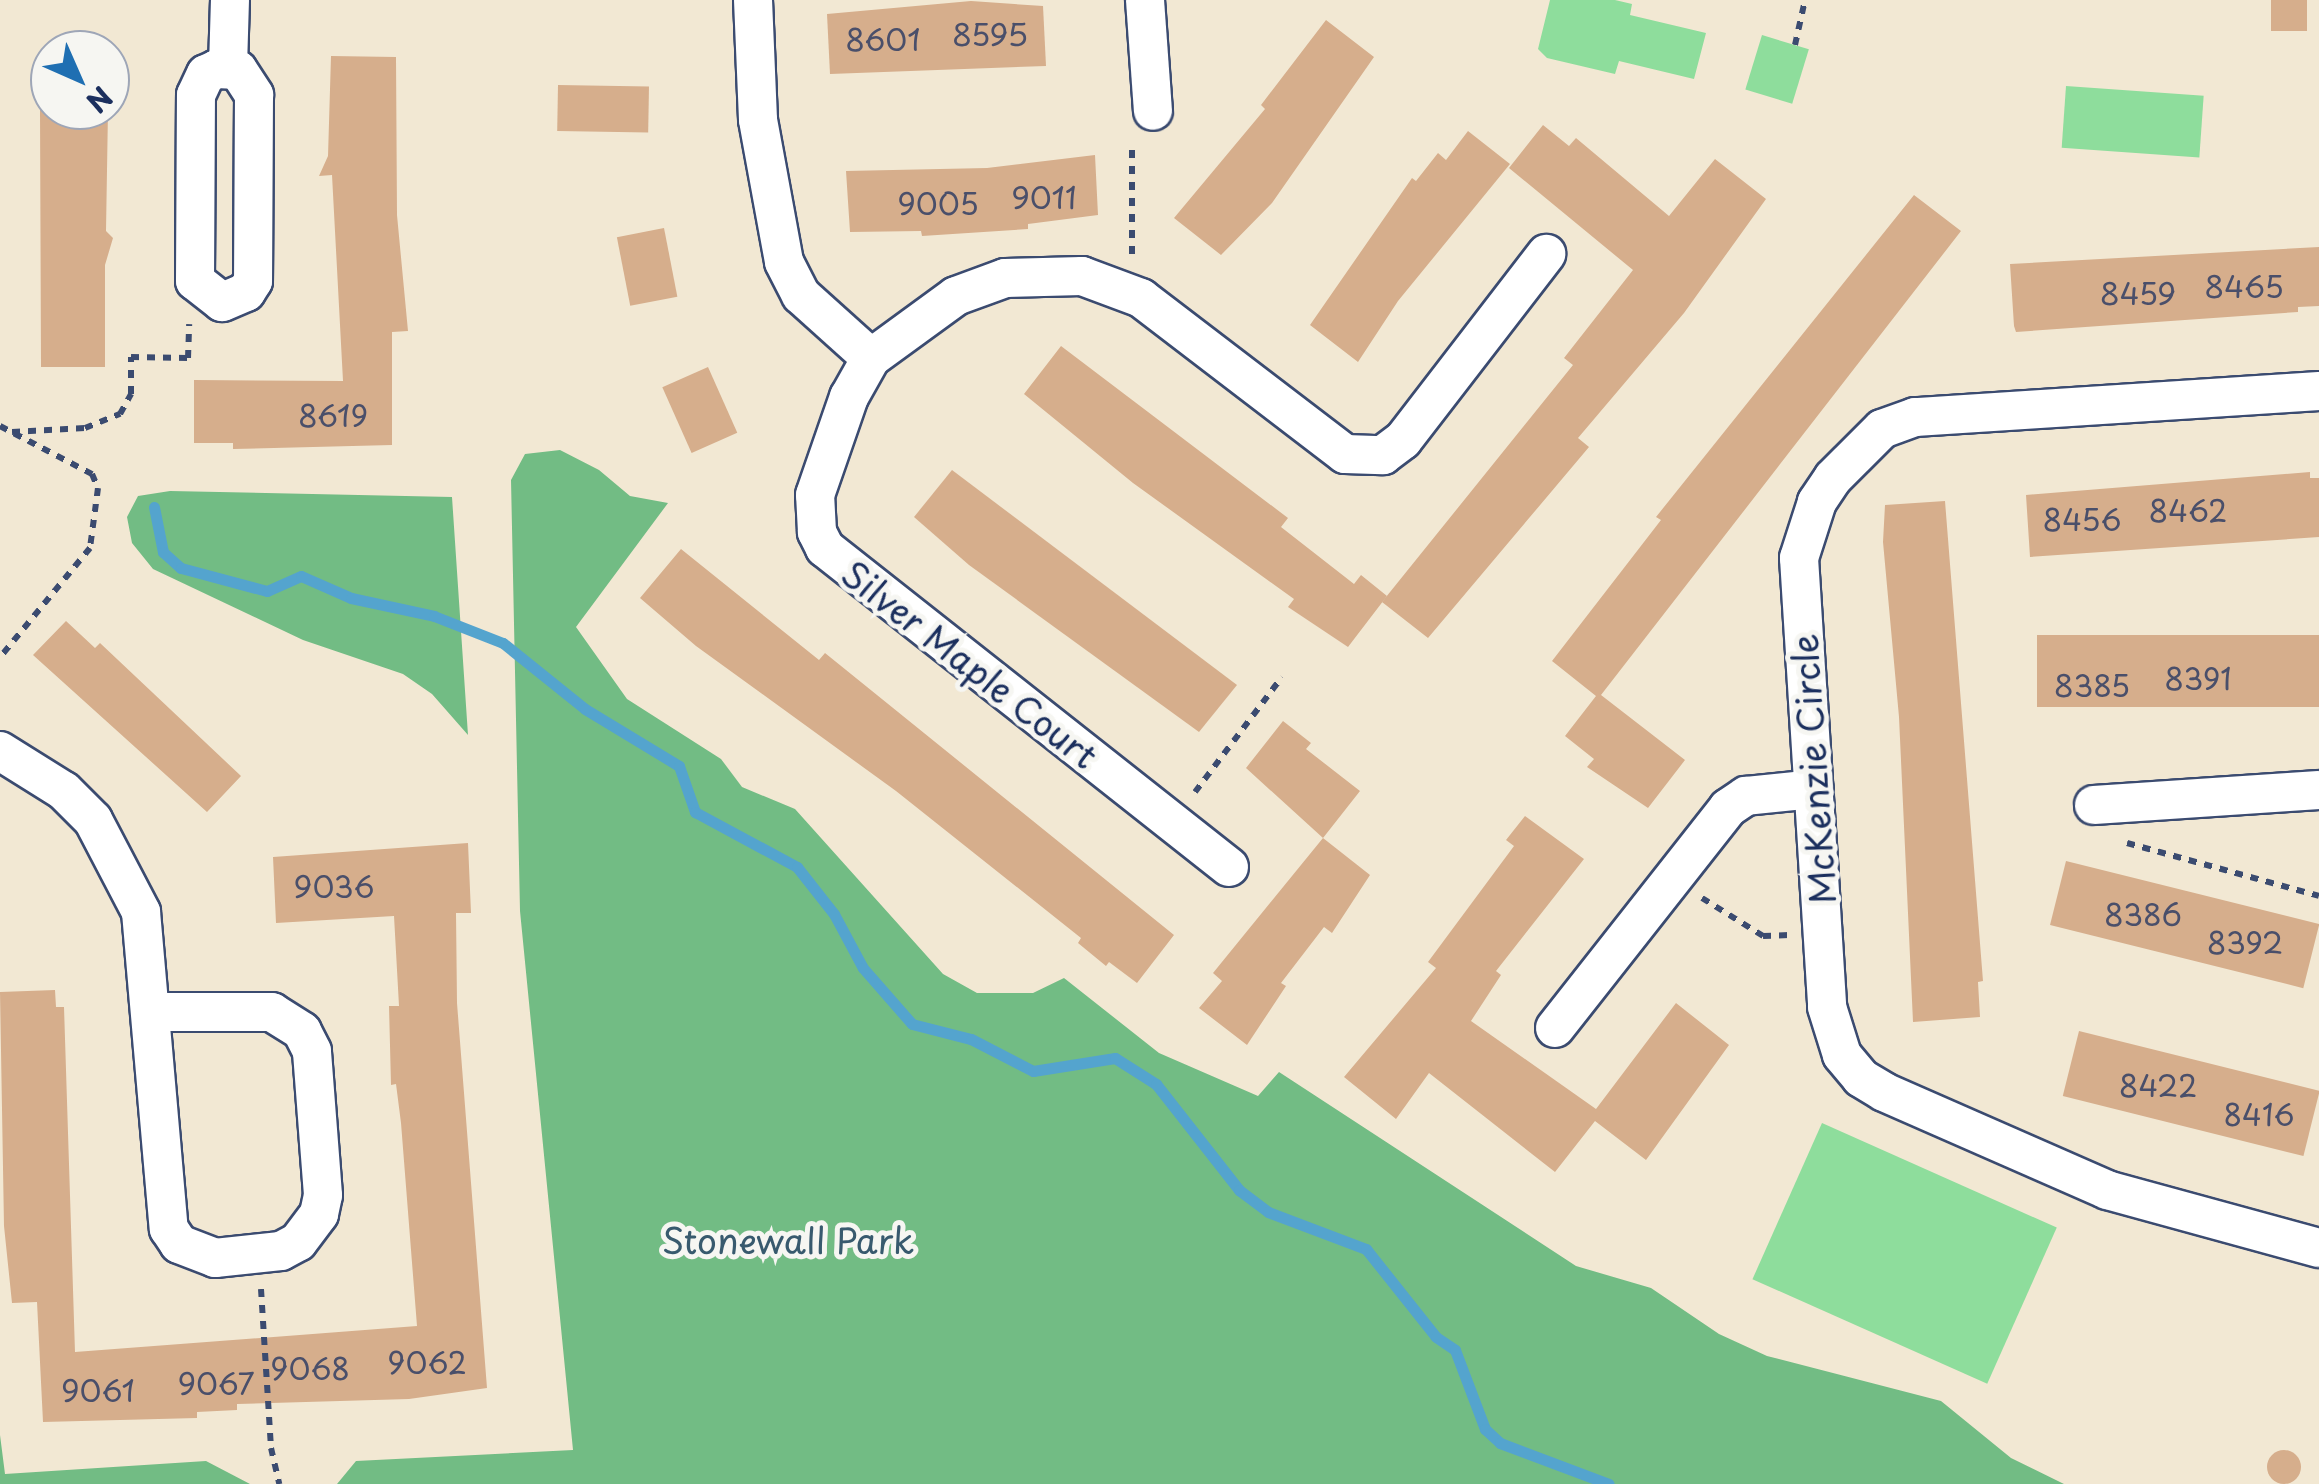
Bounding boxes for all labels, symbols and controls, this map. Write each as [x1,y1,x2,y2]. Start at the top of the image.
house number: 8595 [952,16,1028,52]
house number: 8601 [845,21,921,57]
north arrow [30,30,130,130]
text: N [77,77,123,123]
house number: 9011 [1011,179,1077,215]
house number: 9005 [897,185,979,221]
house number: 8465 [2204,268,2284,304]
house number: 8459 [2100,275,2176,311]
house number: 8619 [298,397,368,433]
house number: 8462 [2149,492,2227,528]
house number: 8456 [2043,501,2121,537]
street label: Silver Maple Court [832,550,1108,778]
street label: McKenzie Circle [1783,632,1843,906]
house number: 8391 [2164,660,2232,696]
house number: 8385 [2054,667,2130,703]
house number: 9036 [294,868,374,904]
house number: 8386 [2104,896,2182,932]
house number: 8392 [2207,924,2283,960]
house number: 8422 [2119,1067,2197,1103]
house number: 8416 [2223,1096,2295,1132]
park label: Stonewall Park [661,1219,915,1261]
house number: 9062 [387,1344,467,1380]
house number: 9068 [270,1350,350,1386]
house number: 9067 [177,1365,255,1401]
house number: 9061 [61,1372,135,1408]

